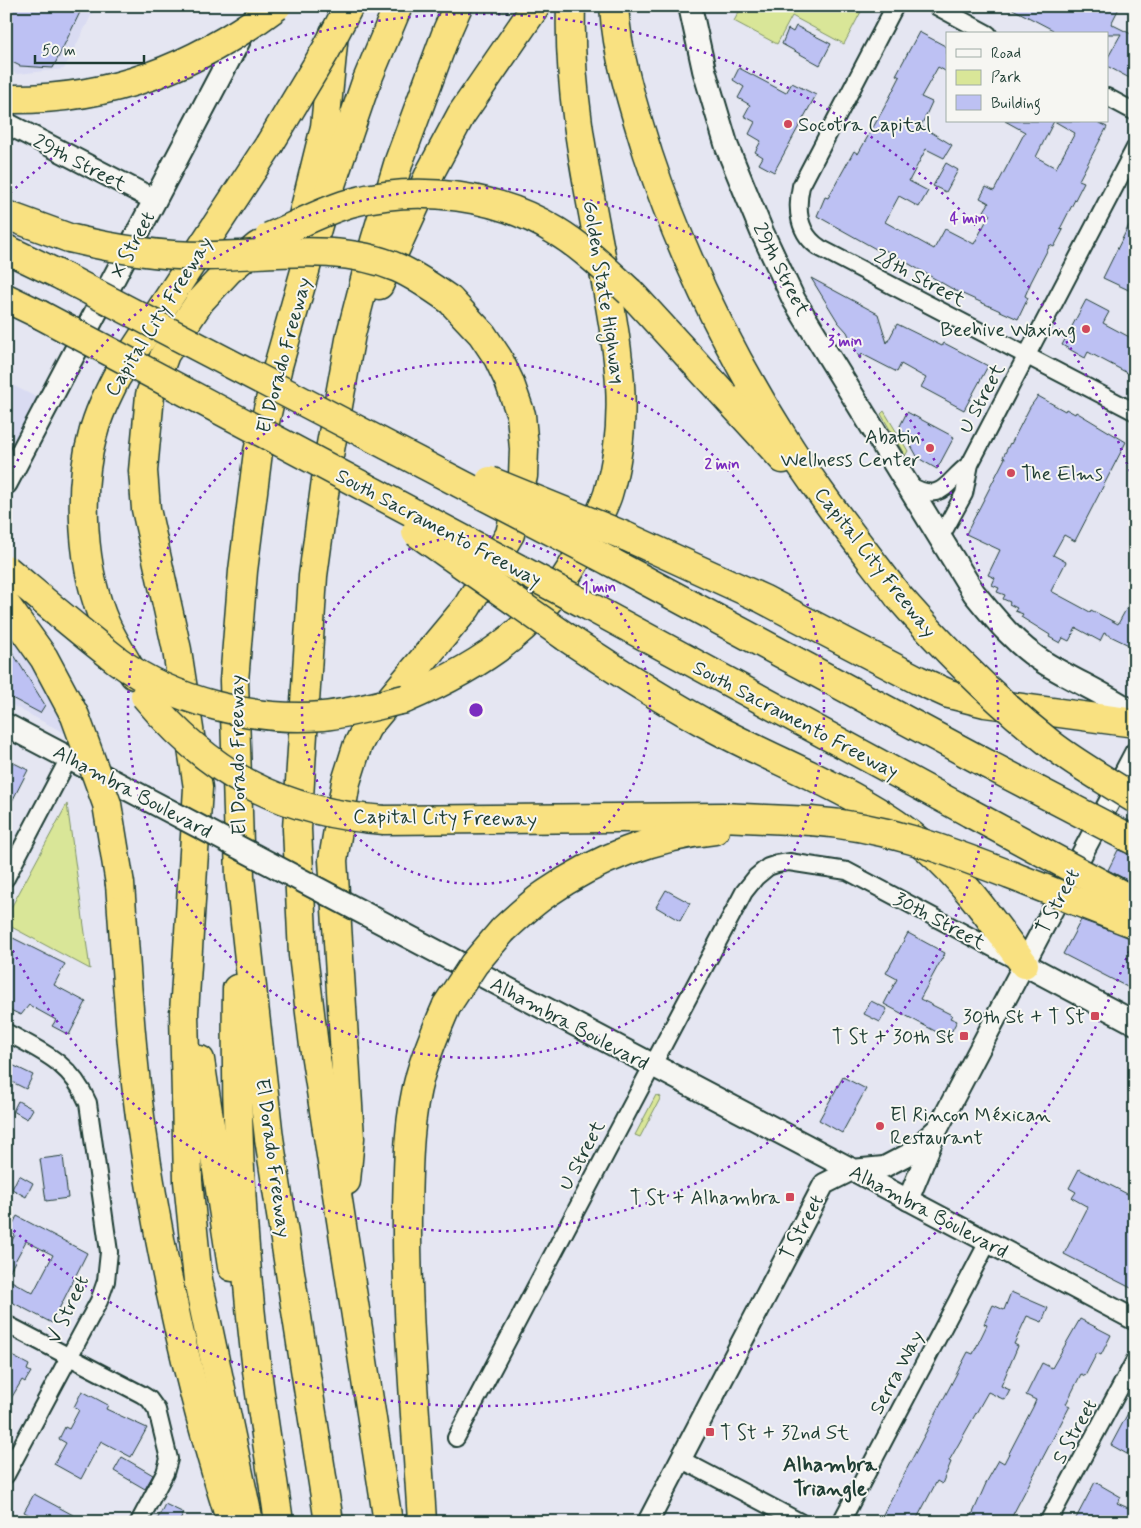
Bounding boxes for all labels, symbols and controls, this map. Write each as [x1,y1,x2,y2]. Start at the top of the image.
scale bar [35,32,144,64]
legend [946,32,1108,122]
text: 50 m [42,41,76,61]
text: Road [991,44,1021,64]
text: Park [991,68,1021,88]
text: Building [991,94,1041,115]
place label: Socotra Capital [798,112,931,139]
marker: Socotra Capital [782,118,794,130]
street label: 29th Street [28,128,131,198]
street label: Golden State Highway [575,199,631,386]
street label: X Street [105,207,162,283]
text: 4 min [950,209,986,229]
street label: 29th Street [746,218,816,321]
street label: Capital City Freeway [99,232,219,402]
street label: 28th Street [869,243,970,314]
street label: El Dorado Freeway [251,274,318,436]
place label: Beehive Waxing [940,317,1076,344]
marker: Beehive Waxing [1080,323,1092,335]
text: 3 min [828,332,862,352]
street label: U Street [953,359,1012,438]
place label: Abatin Wellness Center [781,424,920,474]
marker: Abatin Wellness Center [924,442,936,454]
text: 2 min [704,455,740,475]
place label: The Elms [1021,461,1103,488]
street label: South Sacramento Freeway [331,463,546,594]
marker: The Elms [1005,467,1017,479]
street label: Capital City Freeway [808,482,942,644]
text: 1 min [582,578,616,598]
street label: South Sacramento Freeway [688,655,903,786]
street label: El Dorado Freeway [224,675,253,835]
centre of rings [467,701,485,719]
street label: Alhambra Boulevard [48,739,216,846]
street label: Capital City Freeway [353,803,537,834]
street label: T Street [1030,864,1087,939]
street label: 30th Street [889,886,990,957]
street label: Alhambra Boulevard [485,971,653,1078]
place label: 30th St + T St [963,1004,1085,1031]
marker: 30th St + T St [1089,1010,1101,1022]
place label: T St + 30th St [832,1024,954,1051]
marker: T St + 30th St [958,1030,970,1042]
street label: El Dorado Freeway [248,1077,297,1240]
place label: El Rincon Méxican Restaurant [890,1102,1051,1152]
street label: U Street [553,1116,612,1195]
marker: El Rincon Méxican Restaurant [874,1120,886,1132]
street label: Alhambra Boulevard [844,1159,1012,1266]
place label: T St + Alhambra [630,1185,781,1212]
street label: T Street [774,1190,831,1265]
marker: T St + Alhambra [784,1191,796,1203]
street label: V Street [41,1271,96,1348]
street label: Serra Way [864,1326,931,1420]
street label: S Street [1046,1394,1104,1469]
place label: T St + 32nd St [720,1420,849,1447]
marker: T St + 32nd St [704,1426,716,1438]
district label: Alhambra Triangle [783,1451,878,1503]

